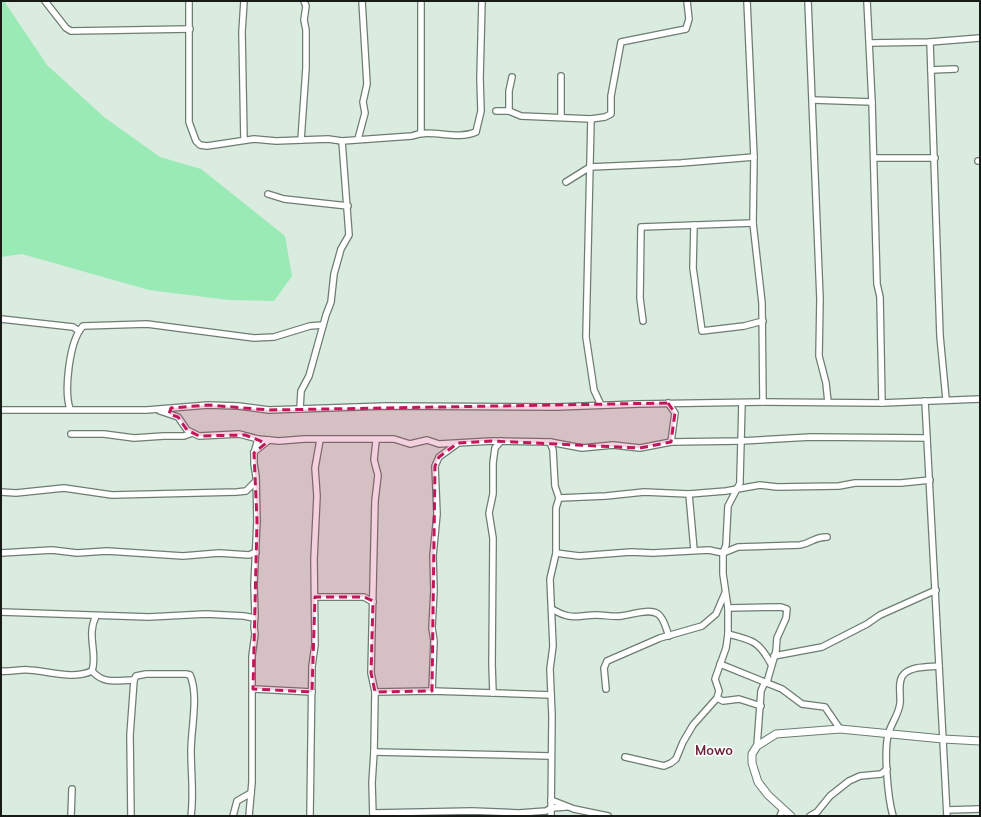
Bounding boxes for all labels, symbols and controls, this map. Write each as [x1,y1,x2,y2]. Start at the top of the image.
district label: Mowo [695,742,733,758]

